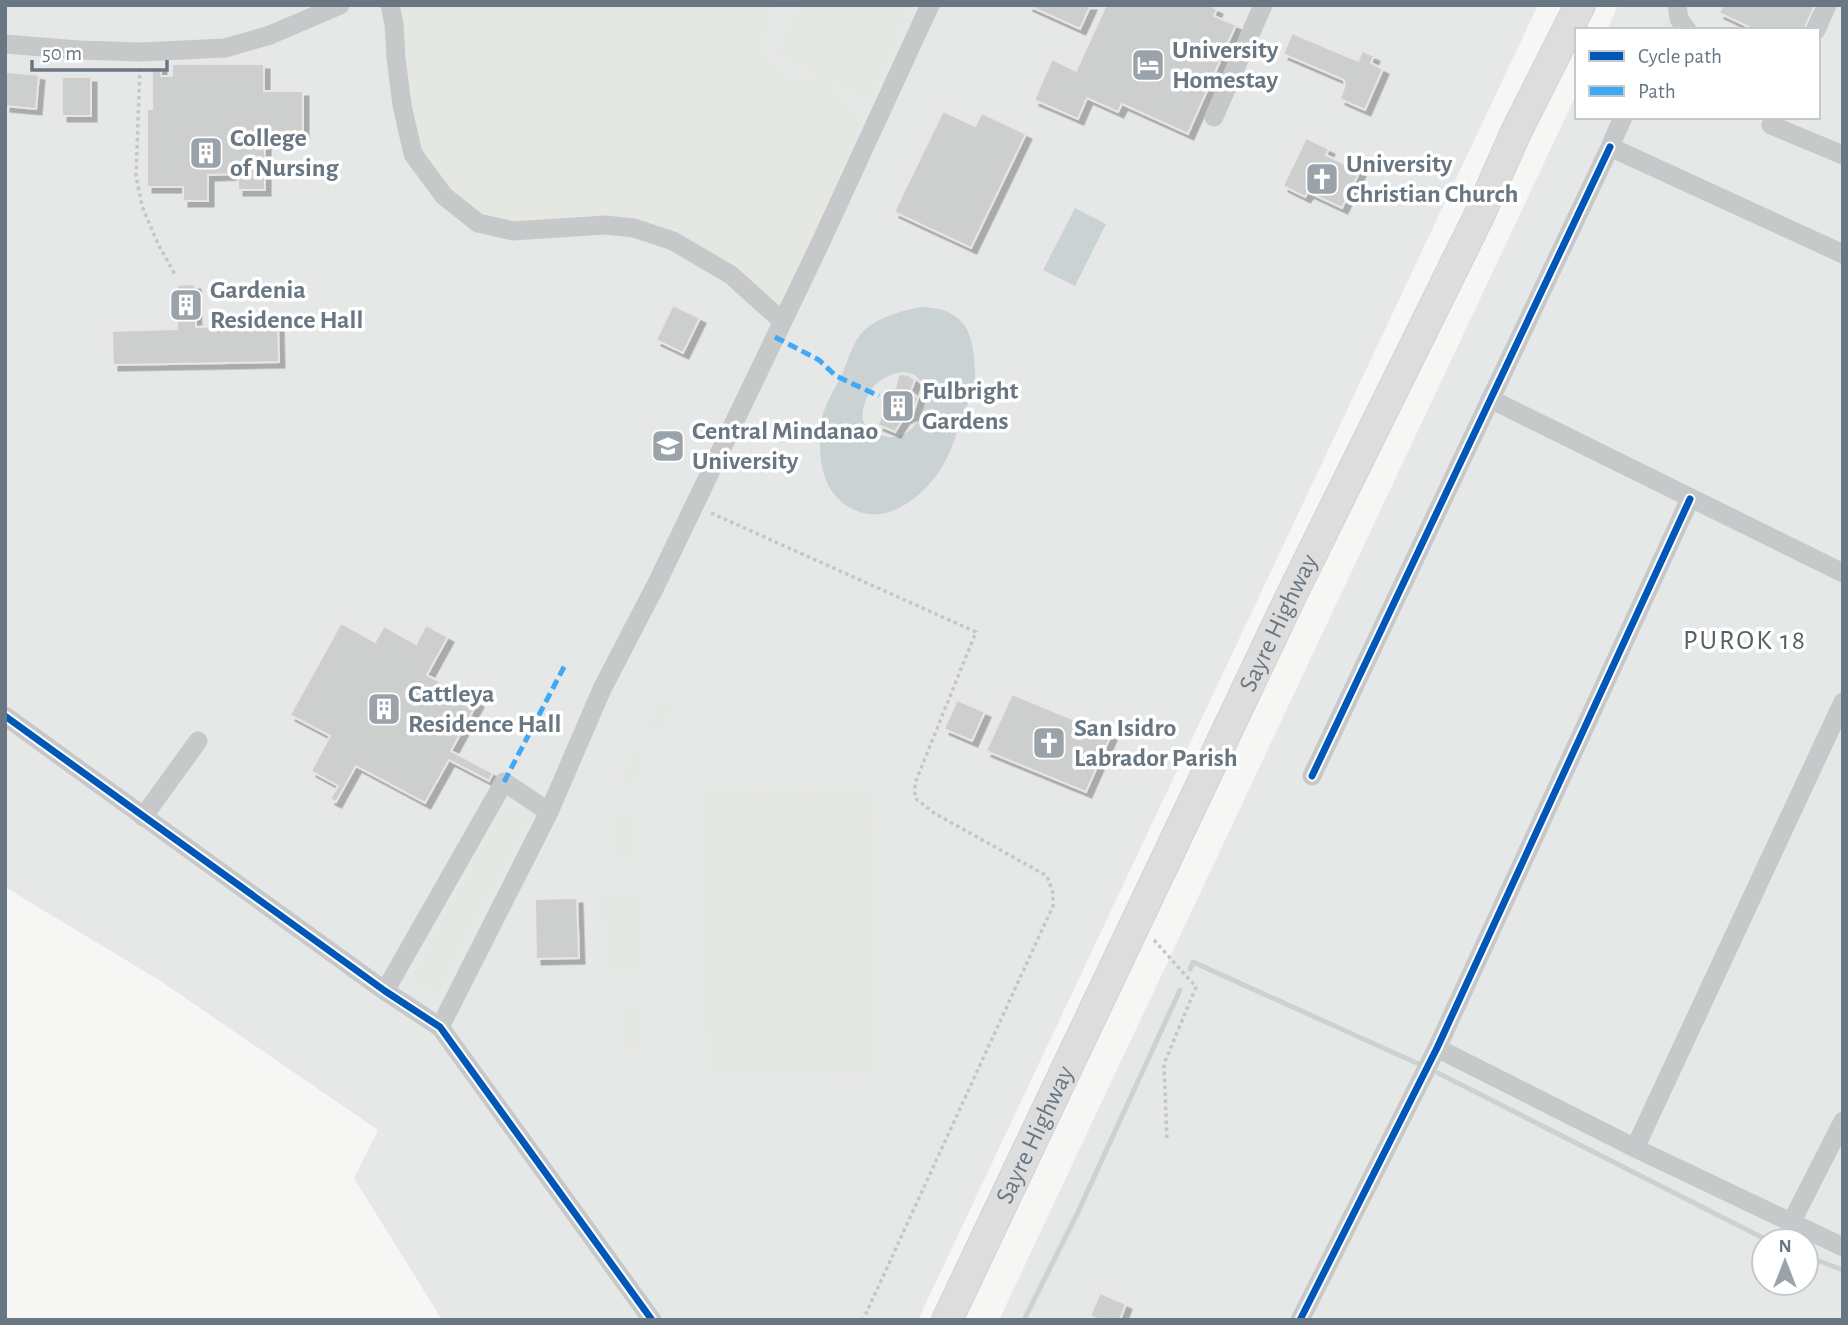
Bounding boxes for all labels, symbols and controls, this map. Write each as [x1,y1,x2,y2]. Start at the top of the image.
scale bar [32,28,166,72]
legend [1575,28,1820,119]
place label: University Homestay [1172,37,1279,93]
text: 50 m [42,43,82,64]
hotel icon: University Homestay [1129,46,1167,84]
text: Cycle path [1638,46,1722,67]
text: Path [1638,81,1676,102]
place label: College of Nursing [230,125,340,181]
building icon: College of Nursing [187,134,225,172]
place label: University Christian Church [1346,151,1518,207]
church icon: University Christian Church [1303,160,1341,198]
place label: Gardenia Residence Hall [210,277,363,333]
building icon: Gardenia Residence Hall [167,286,205,324]
place label: Fulbright Gardens [922,378,1018,434]
building icon: Fulbright Gardens [879,387,917,425]
place label: Central Mindanao University [692,418,878,474]
school or university icon: Central Mindanao University [649,427,687,465]
street label: Sayre Highway [1235,550,1323,696]
district label: PUROK 18 [1683,627,1807,655]
place label: Cattleya Residence Hall [408,681,561,737]
building icon: Cattleya Residence Hall [365,690,403,728]
place label: San Isidro Labrador Parish [1074,715,1238,771]
church icon: San Isidro Labrador Parish [1030,724,1068,762]
street label: Sayre Highway [991,1062,1079,1208]
north arrow [1750,1227,1820,1297]
text: N [1778,1237,1792,1256]

